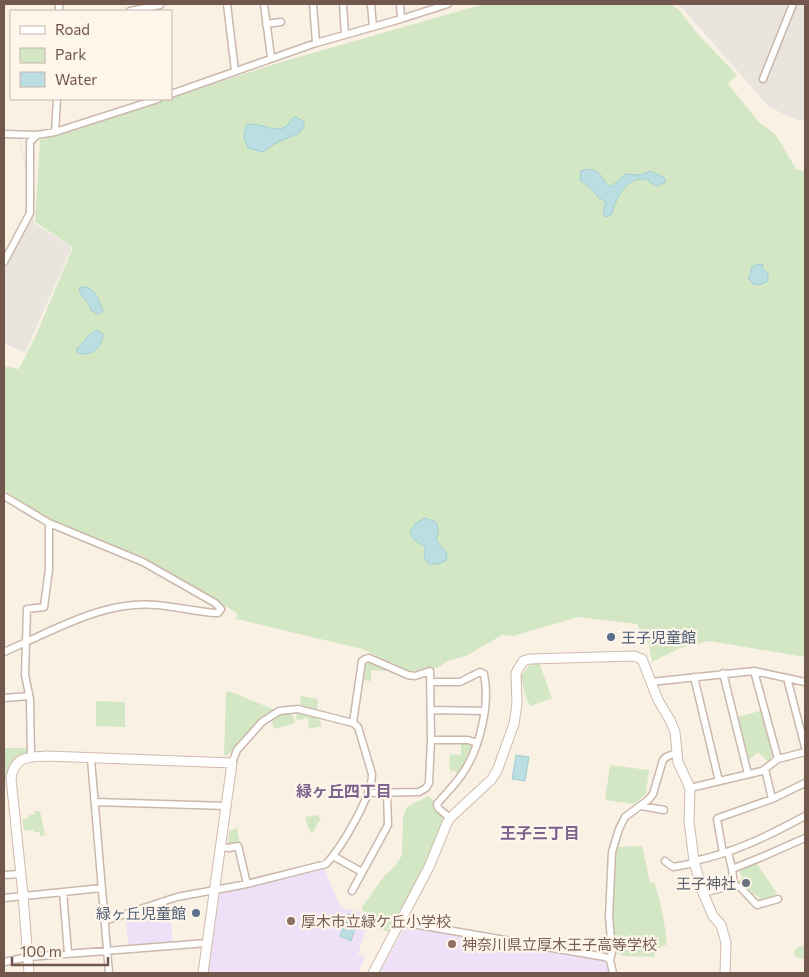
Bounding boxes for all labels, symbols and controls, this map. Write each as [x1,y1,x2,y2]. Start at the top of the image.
legend [10,10,172,100]
text: Road [55,20,90,38]
text: Park [55,45,86,63]
text: Water [55,70,97,88]
place label: 王子児童館 [621,628,696,646]
marker: 王子児童館 [605,631,617,643]
district label: 緑ヶ丘四丁目 [296,781,392,800]
district label: 王子三丁目 [500,823,580,842]
place label: 王子神社 [676,874,736,892]
marker: 王子神社 [740,877,752,889]
place label: 緑ヶ丘児童館 [96,904,186,922]
marker: 緑ヶ丘児童館 [190,907,202,919]
place label: 厚木市立緑ケ丘小学校 [301,912,451,930]
marker: 厚木市立緑ケ丘小学校 [285,915,297,927]
scale bar [12,934,109,966]
place label: 神奈川県立厚木王子高等学校 [462,935,657,953]
marker: 神奈川県立厚木王子高等学校 [446,938,458,950]
text: 100 m [20,942,62,960]

